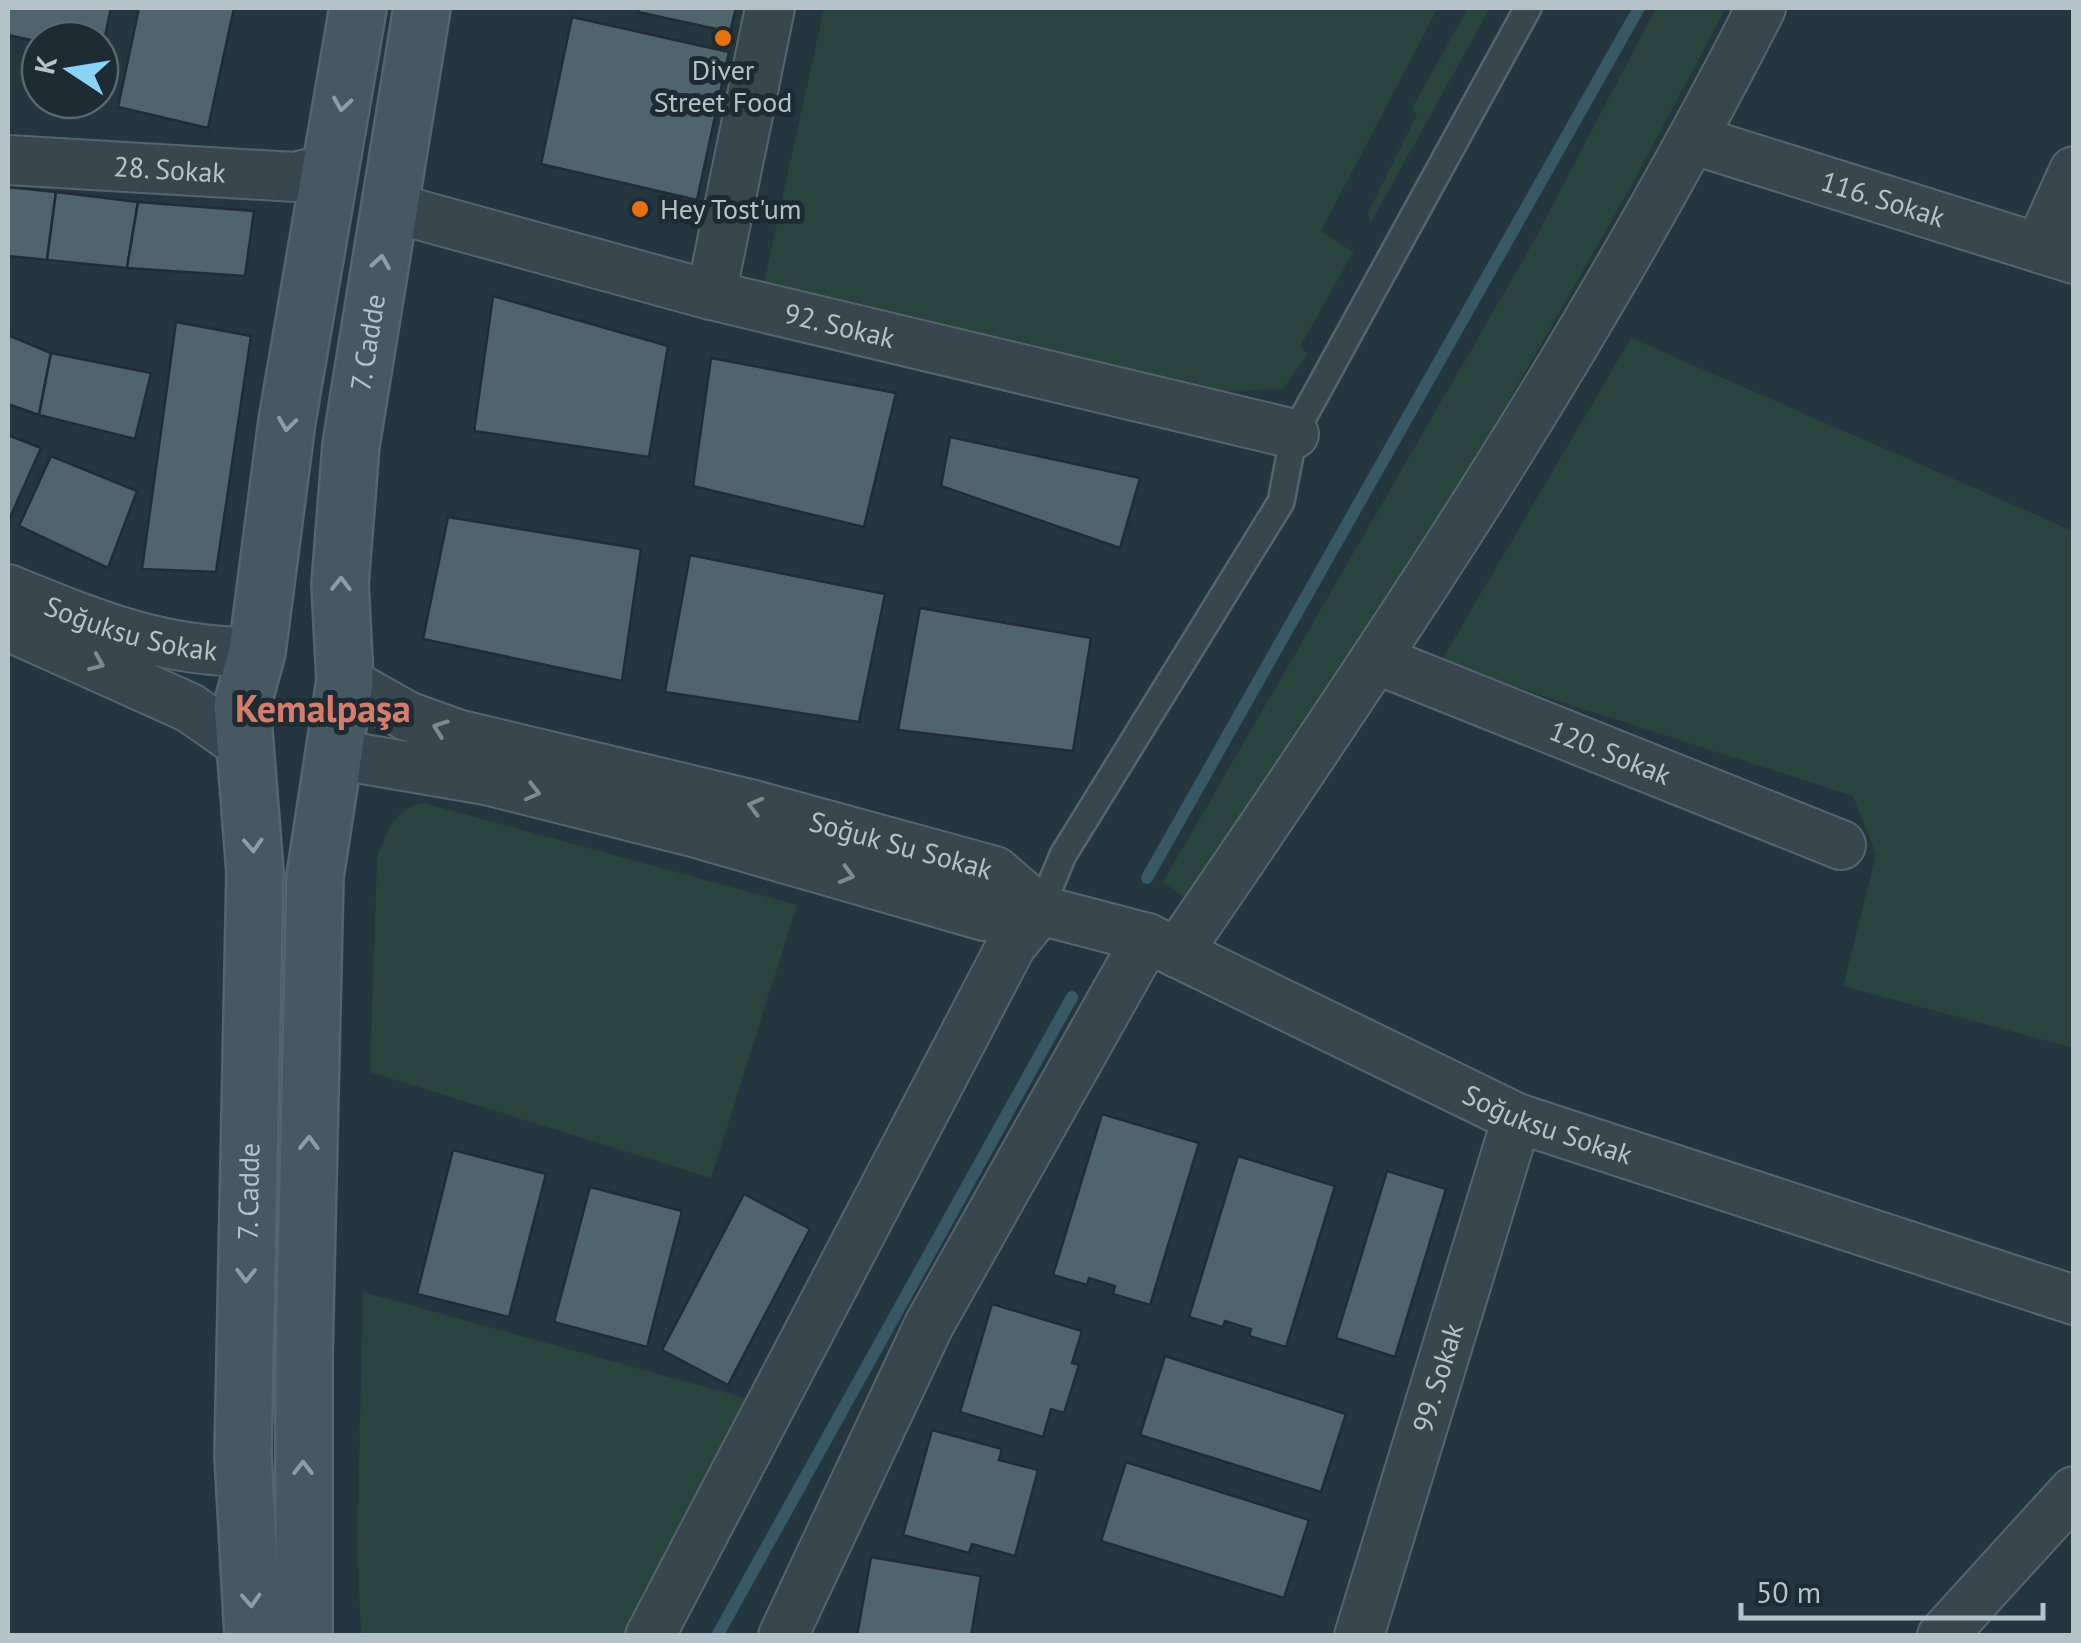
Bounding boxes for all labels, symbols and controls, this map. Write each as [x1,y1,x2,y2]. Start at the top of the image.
north arrow [20,20,120,120]
marker: Diver Street Food [712,27,734,49]
place label: Diver Street Food [654,51,792,120]
text: K [25,52,65,77]
one-way arrow [332,95,353,112]
street label: 28. Sokak [113,147,228,191]
street label: 116. Sokak [1817,162,1950,236]
place label: Hey Tost'um [660,190,802,227]
marker: Hey Tost'um [629,198,651,220]
one-way arrow [370,254,391,270]
street label: 7. Cadde [341,291,393,393]
street label: 92. Sokak [781,294,899,356]
one-way arrow [278,416,299,432]
one-way arrow [331,576,352,591]
street label: Soğuksu Sokak [39,587,220,669]
one-way arrow [88,652,105,672]
district label: Kemalpaşa [235,683,411,732]
street label: 120. Sokak [1544,711,1677,793]
one-way arrow [433,719,450,740]
one-way arrow [524,780,541,801]
one-way arrow [747,797,764,818]
street label: Soğuk Su Sokak [805,802,997,888]
one-way arrow [242,838,263,854]
one-way arrow [838,863,855,884]
street label: Soğuksu Sokak [1457,1075,1638,1173]
one-way arrow [298,1135,319,1151]
street label: 7. Cadde [228,1142,267,1240]
one-way arrow [236,1268,257,1284]
street label: 99. Sokak [1403,1318,1472,1437]
one-way arrow [292,1460,314,1476]
scale bar [1741,1558,2044,1620]
text: 50 m [1756,1572,1821,1611]
one-way arrow [240,1592,261,1608]

